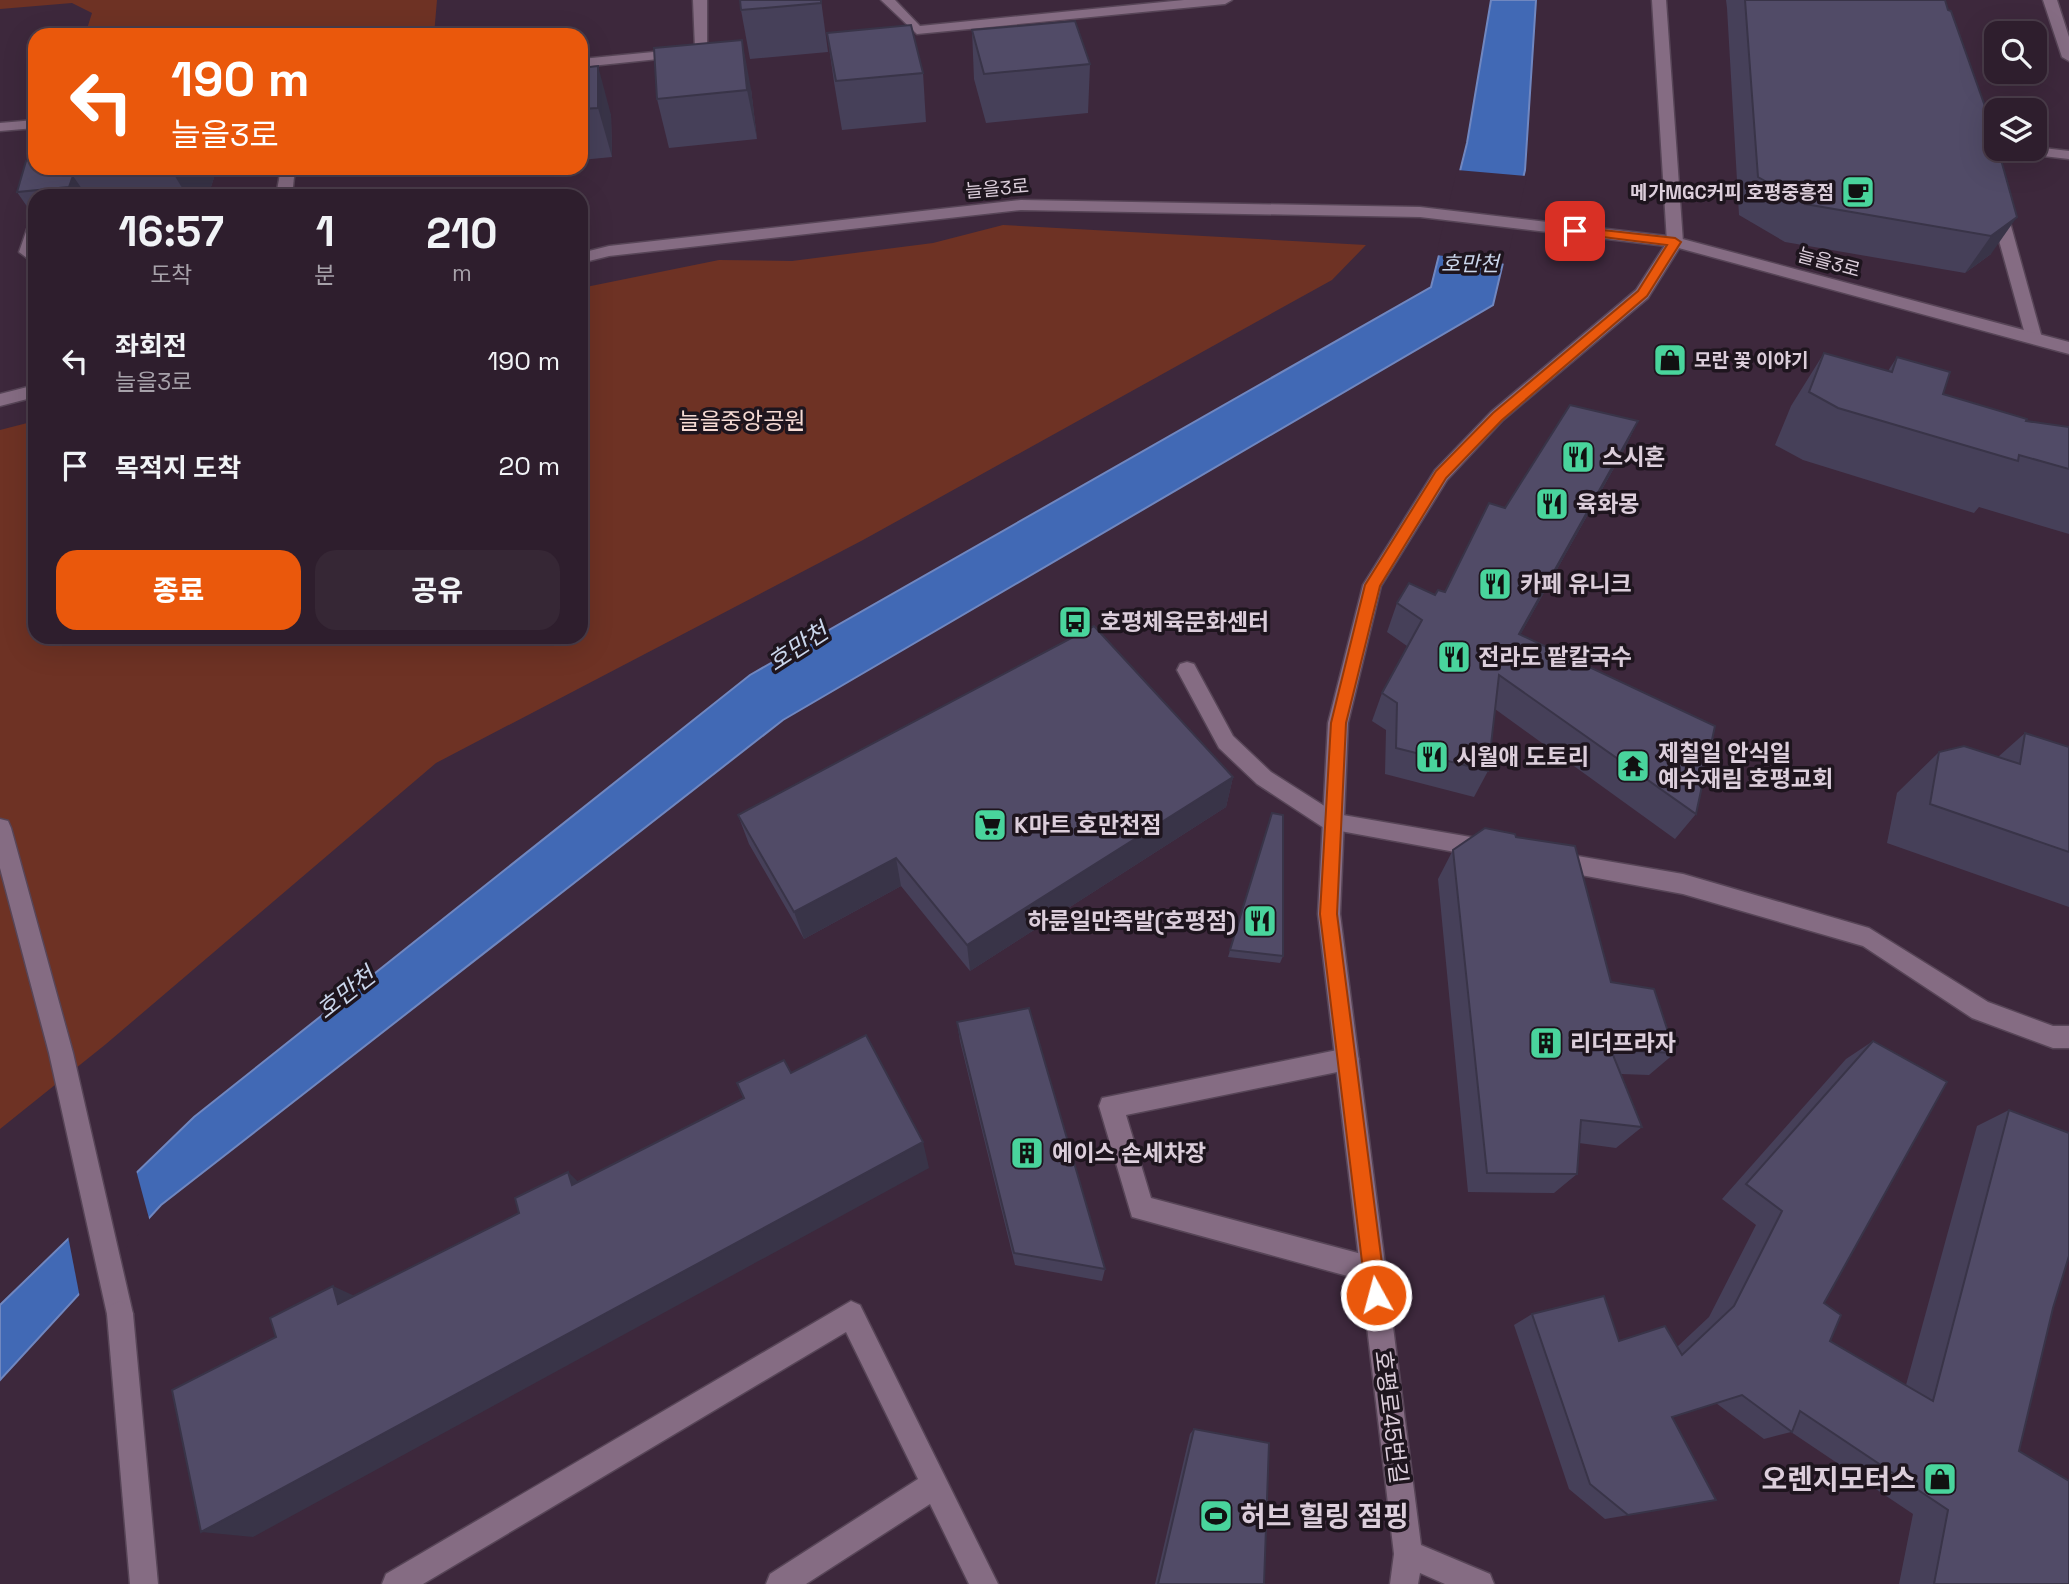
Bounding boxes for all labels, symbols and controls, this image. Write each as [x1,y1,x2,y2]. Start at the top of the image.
map controls [1984,21,2047,161]
button: search [1984,21,2047,84]
text: 190 m [171,48,309,110]
icon: left [56,56,147,147]
button: layers [1984,98,2047,161]
text: 늘을3로 [171,115,279,155]
street label: 늘을3로 [964,173,1030,204]
cafe icon: 메가MGC커피 호평중흥점 [1839,173,1877,211]
place label: 메가MGC커피 호평중흥점 [1630,180,1834,205]
pin [1545,201,1605,261]
text: 16:57 [119,205,224,258]
text: 1 [316,205,335,258]
text: 210 [426,207,497,260]
icon: arrive [1556,212,1594,250]
street label: 늘을3로 [1795,242,1863,283]
water label: 호만천 [1441,250,1502,277]
text: m [452,258,472,288]
text: 도착 [150,260,192,290]
text: 분 [315,260,336,290]
text: 좌회전 [115,329,187,363]
shop icon: 모란 꽃 이야기 [1651,341,1689,379]
icon: left [56,342,94,380]
text: 190 m [488,344,560,378]
place label: 모란 꽃 이야기 [1694,348,1809,373]
text: 늘을3로 [115,367,192,397]
park label: 늘을중앙공원 [679,406,805,436]
restaurant icon: 스시혼 [1559,438,1597,476]
place label: 스시혼 [1602,442,1665,472]
icon: arrive [56,447,94,485]
text: 20 m [499,449,560,483]
text: 목적지 도착 [115,451,241,485]
restaurant icon: 육화몽 [1533,485,1571,523]
place label: 육화몽 [1576,489,1639,519]
button: 종료 [56,550,301,630]
button: 공유 [315,550,560,630]
restaurant icon: 카페 유니크 [1476,565,1514,603]
place label: 카페 유니크 [1520,569,1632,599]
bus stop icon: 호평체육문화센터 [1056,603,1094,641]
place label: 호평체육문화센터 [1100,607,1269,637]
water label: 호만천 [762,614,836,678]
restaurant icon: 전라도 팥칼국수 [1435,638,1473,676]
place label: 전라도 팥칼국수 [1478,642,1632,672]
restaurant icon: 시월애 도토리 [1413,738,1451,776]
place label: 제칠일 안식일 예수재림 호평교회 [1658,738,1833,794]
place label: 시월애 도토리 [1456,742,1589,772]
temple icon: 제칠일 안식일 예수재림 호평교회 [1614,747,1652,785]
supermarket icon: K마트 호만천점 [971,806,1009,844]
place label: K마트 호만천점 [1014,810,1161,840]
restaurant icon: 하륜일만족발(호평점) [1241,902,1279,940]
place label: 하륜일만족발(호평점) [1027,906,1236,936]
water label: 호만천 [310,958,384,1025]
building icon: 리더프라자 [1527,1024,1565,1062]
place label: 리더프라자 [1570,1028,1676,1058]
building icon: 에이스 손세차장 [1008,1134,1046,1172]
place label: 에이스 손세차장 [1052,1138,1206,1168]
position arrow [1339,1258,1413,1332]
street label: 호평로45번길 [1368,1349,1414,1485]
shop icon: 오렌지모터스 [1921,1460,1959,1498]
place label: 오렌지모터스 [1761,1461,1916,1497]
sports icon: 허브 힐링 점핑 [1197,1497,1235,1535]
place label: 허브 힐링 점핑 [1240,1498,1409,1534]

